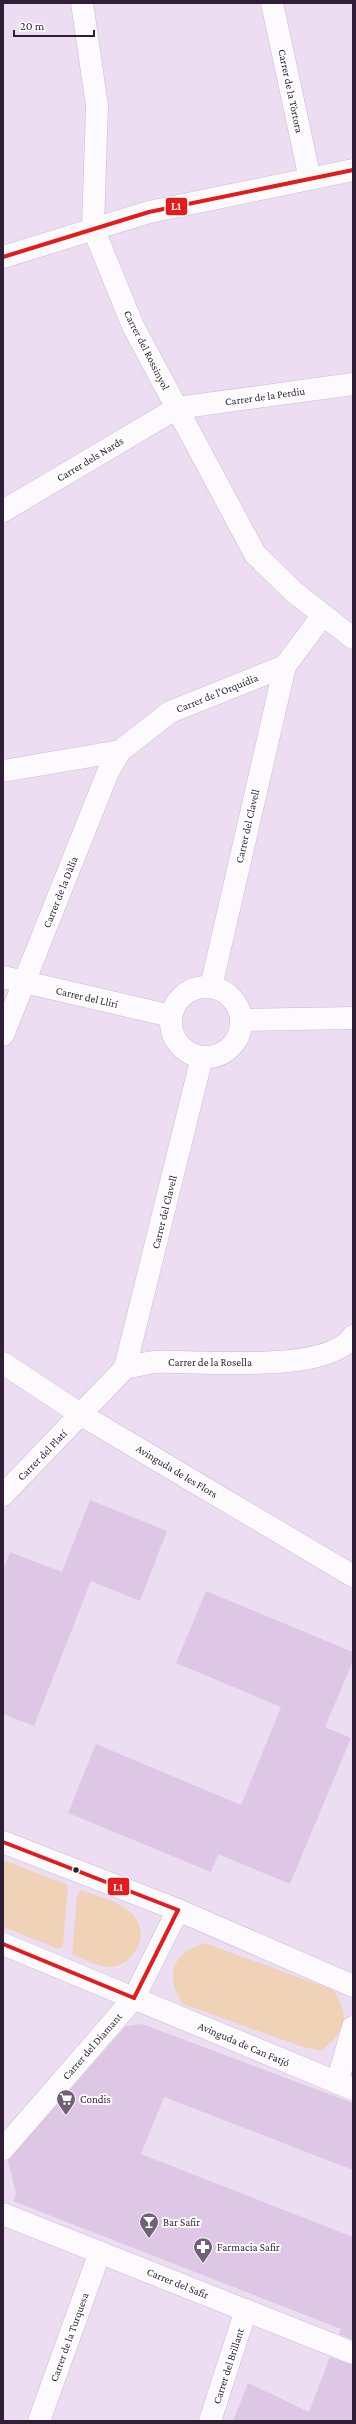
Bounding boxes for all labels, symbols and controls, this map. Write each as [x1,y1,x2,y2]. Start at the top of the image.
scale bar [14,12,94,38]
text: 20 m [20,19,45,33]
street label: Carrer de la Tòrtora [276,48,306,134]
line badge: L1 [165,197,188,216]
text: L1 [171,200,181,212]
street label: Carrer del Rossinyol [121,308,172,392]
street label: Carrer de la Perdiu [224,384,306,408]
street label: Carrer dels Nards [54,434,126,484]
street label: Carrer de l'Orquídia [174,671,260,716]
street label: Carrer del Clavell [233,788,261,864]
street label: Carrer de la Dàlia [40,855,80,929]
street label: Carrer del Lliri [55,984,119,1010]
street label: Carrer del Clavell [149,1174,179,1250]
street label: Carrer de la Rosella [168,1356,252,1368]
street label: Carrer del Platí [15,1426,70,1483]
street label: Avinguda de les Flors [134,1442,220,1501]
unlabelled marker [71,1865,81,1875]
line badge: L1 [107,1877,130,1896]
text: L1 [113,1881,123,1893]
street label: Carrer del Diamant [60,2010,124,2082]
street label: Avinguda de Can Fatjó [196,2019,292,2070]
supermarket icon: Condis [55,2088,77,2116]
place label: Condis [80,2093,111,2105]
bar icon: Bar Safir [138,2211,160,2239]
place label: Bar Safir [163,2216,200,2228]
pharmacy icon: Farmacia Safir [192,2236,214,2264]
place label: Farmacia Safir [217,2241,280,2253]
street label: Carrer del Safir [145,2265,211,2301]
street label: Carrer de la Turquesa [47,2291,92,2383]
street label: Carrer del Brillant [210,2326,246,2405]

